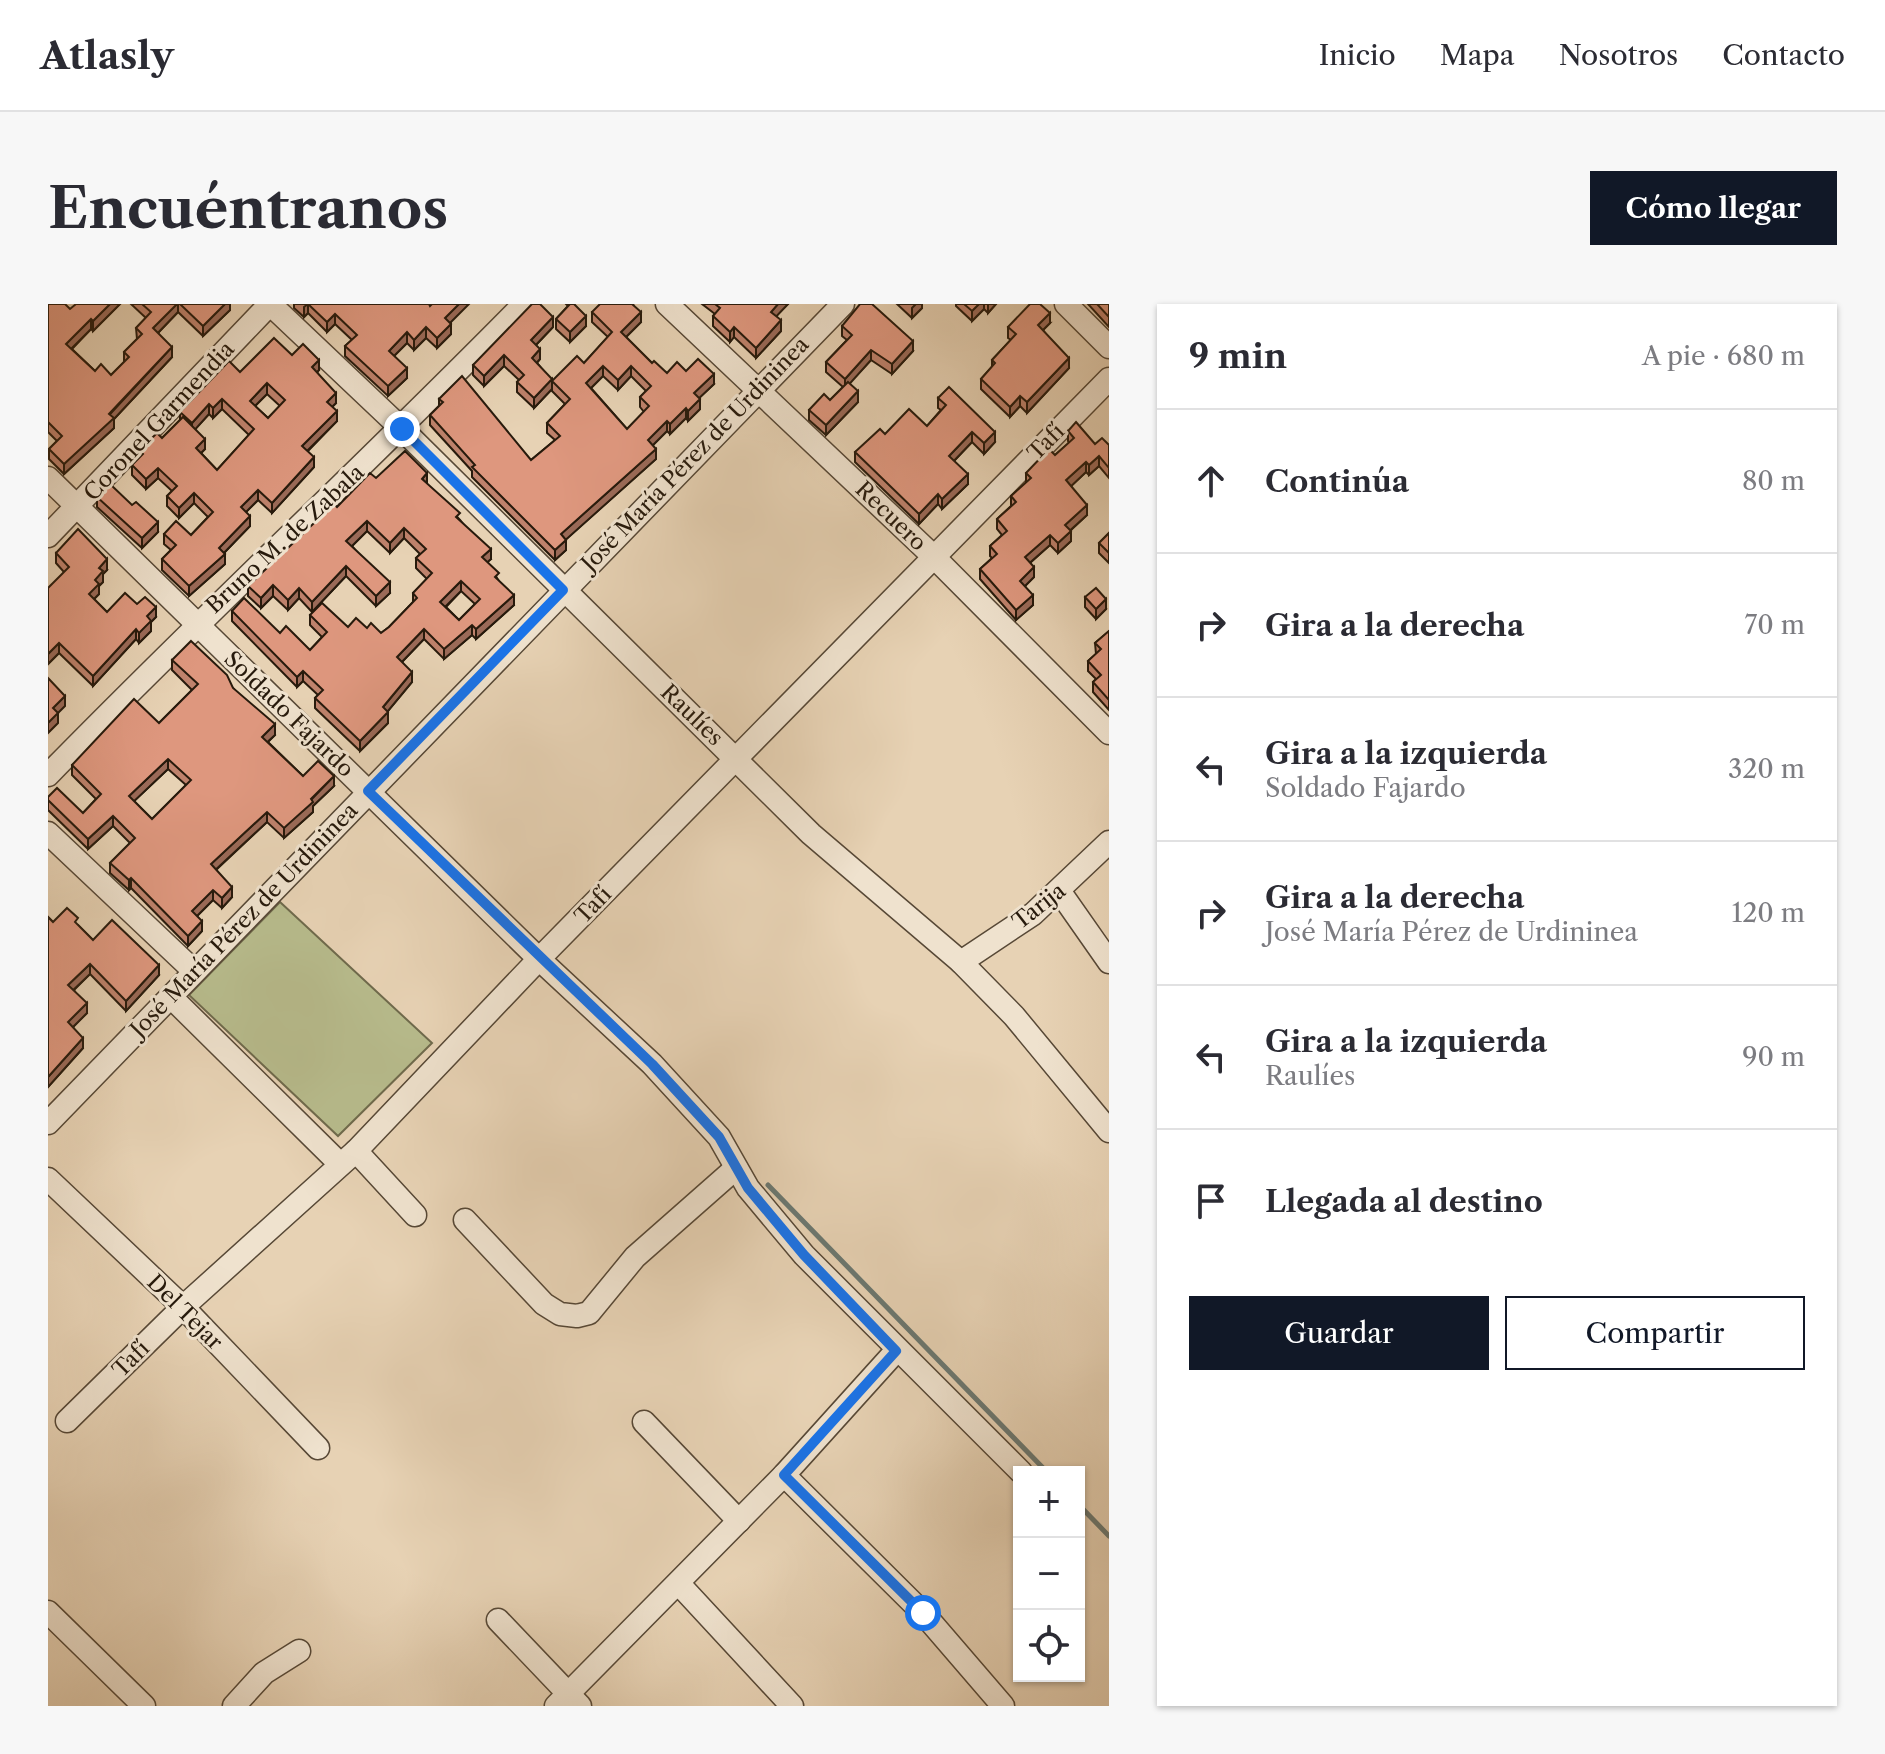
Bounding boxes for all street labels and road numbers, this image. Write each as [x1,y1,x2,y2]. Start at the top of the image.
street label: José María Pérez de Urdininea [574,331,815,579]
street label: Coronel Garmendia [78,335,240,506]
street label: Tafí [1022,418,1070,466]
street label: Bruno M. de Zabala [200,459,370,619]
street label: Recuero [850,476,932,556]
street label: Soldado Fajardo [219,645,359,783]
street label: Raulíes [655,679,729,751]
street label: José María Pérez de Urdininea [123,797,364,1045]
street label: Tarija [1007,877,1071,935]
street label: Tafí [569,881,617,929]
street label: Del Tejar [142,1269,228,1355]
street label: Tafí [107,1335,155,1383]

